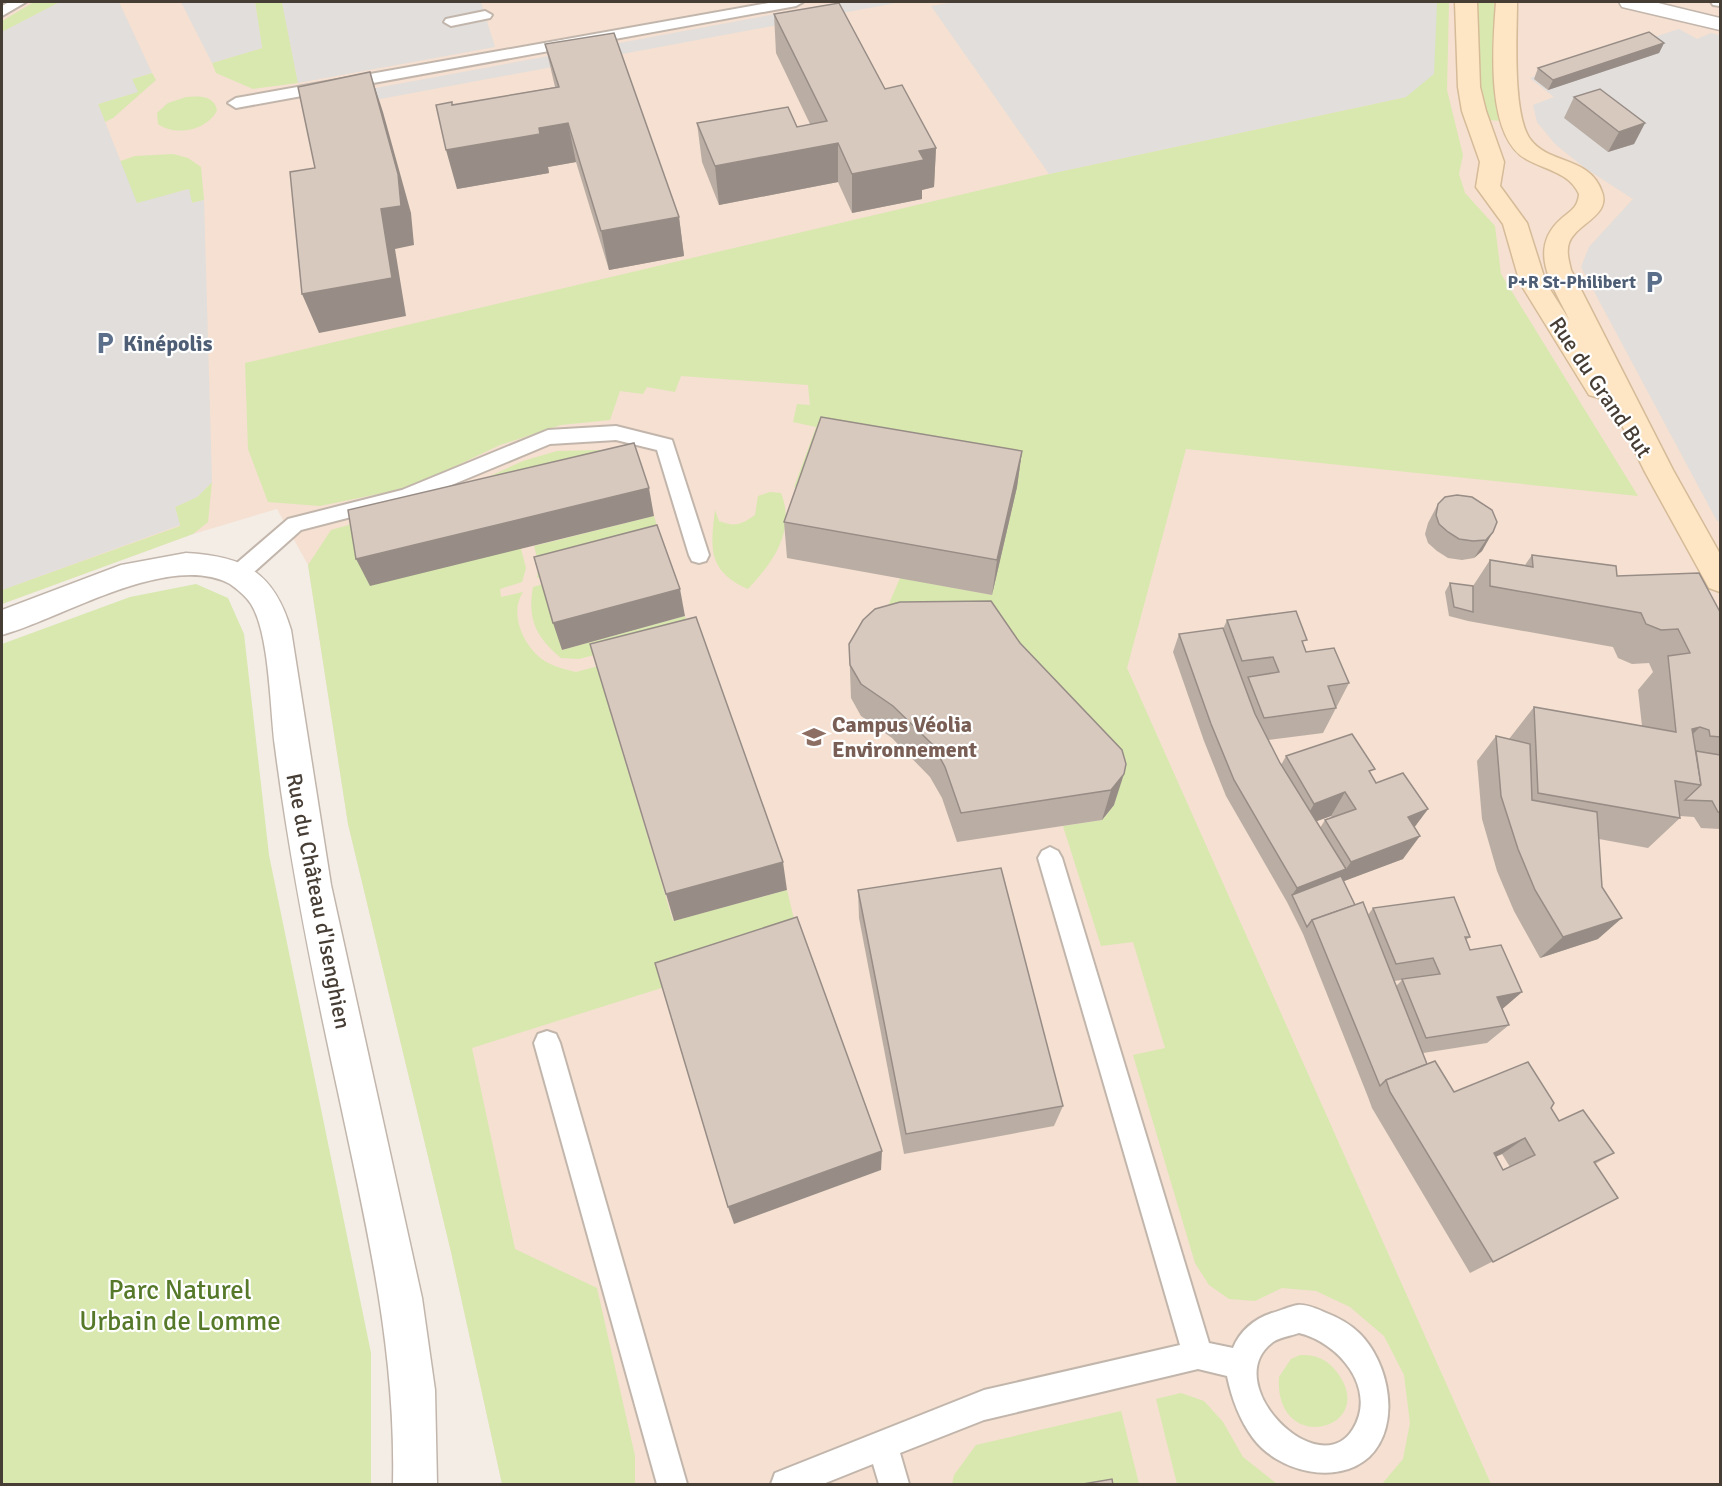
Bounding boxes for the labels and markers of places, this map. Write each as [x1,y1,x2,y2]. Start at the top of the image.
parking icon: P+R St-Philibert [1641,269,1667,295]
place label: P+R St-Philibert [1507,271,1636,293]
parking icon: Kinépolis [92,330,118,356]
place label: Kinépolis [123,330,213,357]
place label: Campus Véolia Environnement [832,711,977,763]
school or university icon: Campus Véolia Environnement [801,724,827,750]

